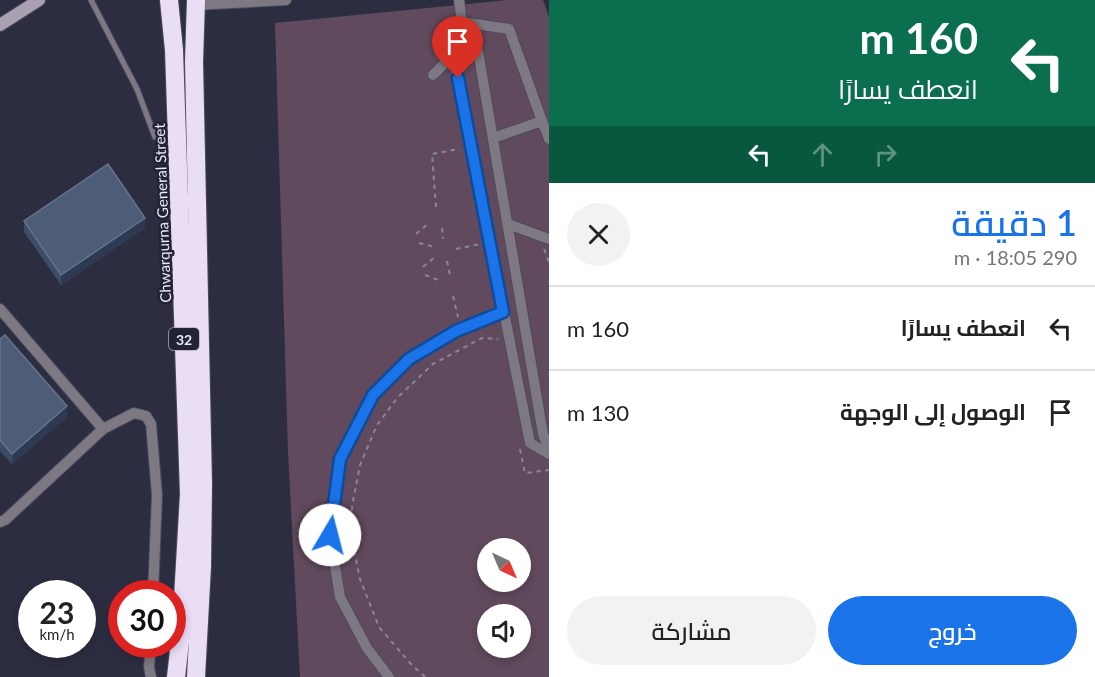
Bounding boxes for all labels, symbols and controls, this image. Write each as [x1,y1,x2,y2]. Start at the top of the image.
text: 160 m [860,13,978,63]
pin [432,16,483,78]
icon: left [999,24,1077,102]
icon: arrive [441,25,474,58]
text: انعطف يسارًا [838,72,978,105]
street label: Chwarqurna General Street [150,122,174,303]
icon: left [743,138,776,171]
icon: ahead [806,138,839,171]
icon: right [869,138,902,171]
text: 1 دقيقة [951,200,1077,244]
button: close [567,203,630,266]
text: 290 m · 18:05 [954,245,1077,269]
icon: left [1044,312,1077,345]
text: انعطف يسارًا [901,314,1026,341]
text: 160 m [567,315,629,342]
road number: 32 [169,328,199,350]
icon: arrive [1044,396,1077,429]
text: الوصول إلى الوجهة [840,398,1026,425]
text: 130 m [567,399,629,426]
position arrow [298,503,362,567]
north arrow [477,538,531,592]
map controls [477,538,531,658]
speed limit sign: 30 [108,580,186,658]
text: 23 [40,594,74,630]
button: مشاركة [567,596,816,665]
button: خروج [828,596,1077,665]
button: sound [477,604,531,658]
text: km/h [39,625,75,643]

